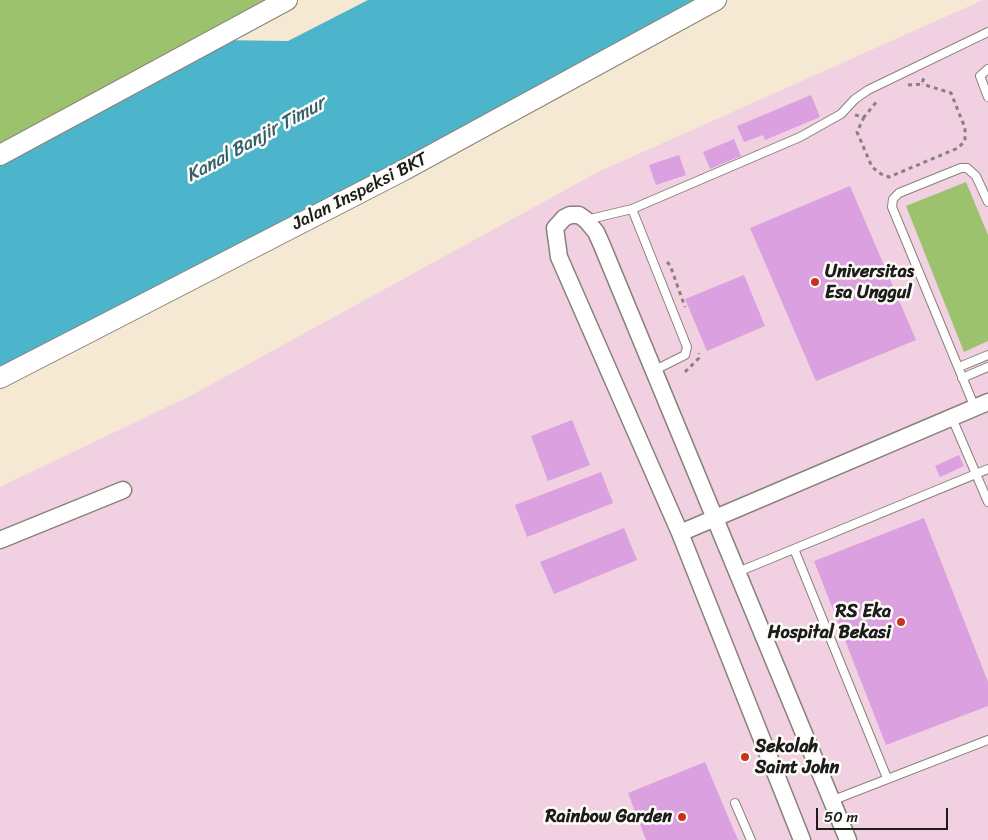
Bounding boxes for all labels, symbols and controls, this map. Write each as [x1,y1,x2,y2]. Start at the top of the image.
water label: Kanal Banjir Timur [182,92,330,188]
street label: Jalan Inspeksi BKT [289,149,431,235]
place label: Universitas Esa Unggul [825,261,914,304]
marker: Universitas Esa Unggul [809,276,821,288]
place label: RS Eka Hospital Bekasi [768,601,891,644]
marker: RS Eka Hospital Bekasi [895,616,907,628]
place label: Sekolah Saint John [755,736,839,779]
marker: Sekolah Saint John [739,751,751,763]
scale bar [818,798,950,830]
text: 50 m [824,804,858,830]
place label: Rainbow Garden [546,806,672,828]
marker: Rainbow Garden [676,811,688,823]

